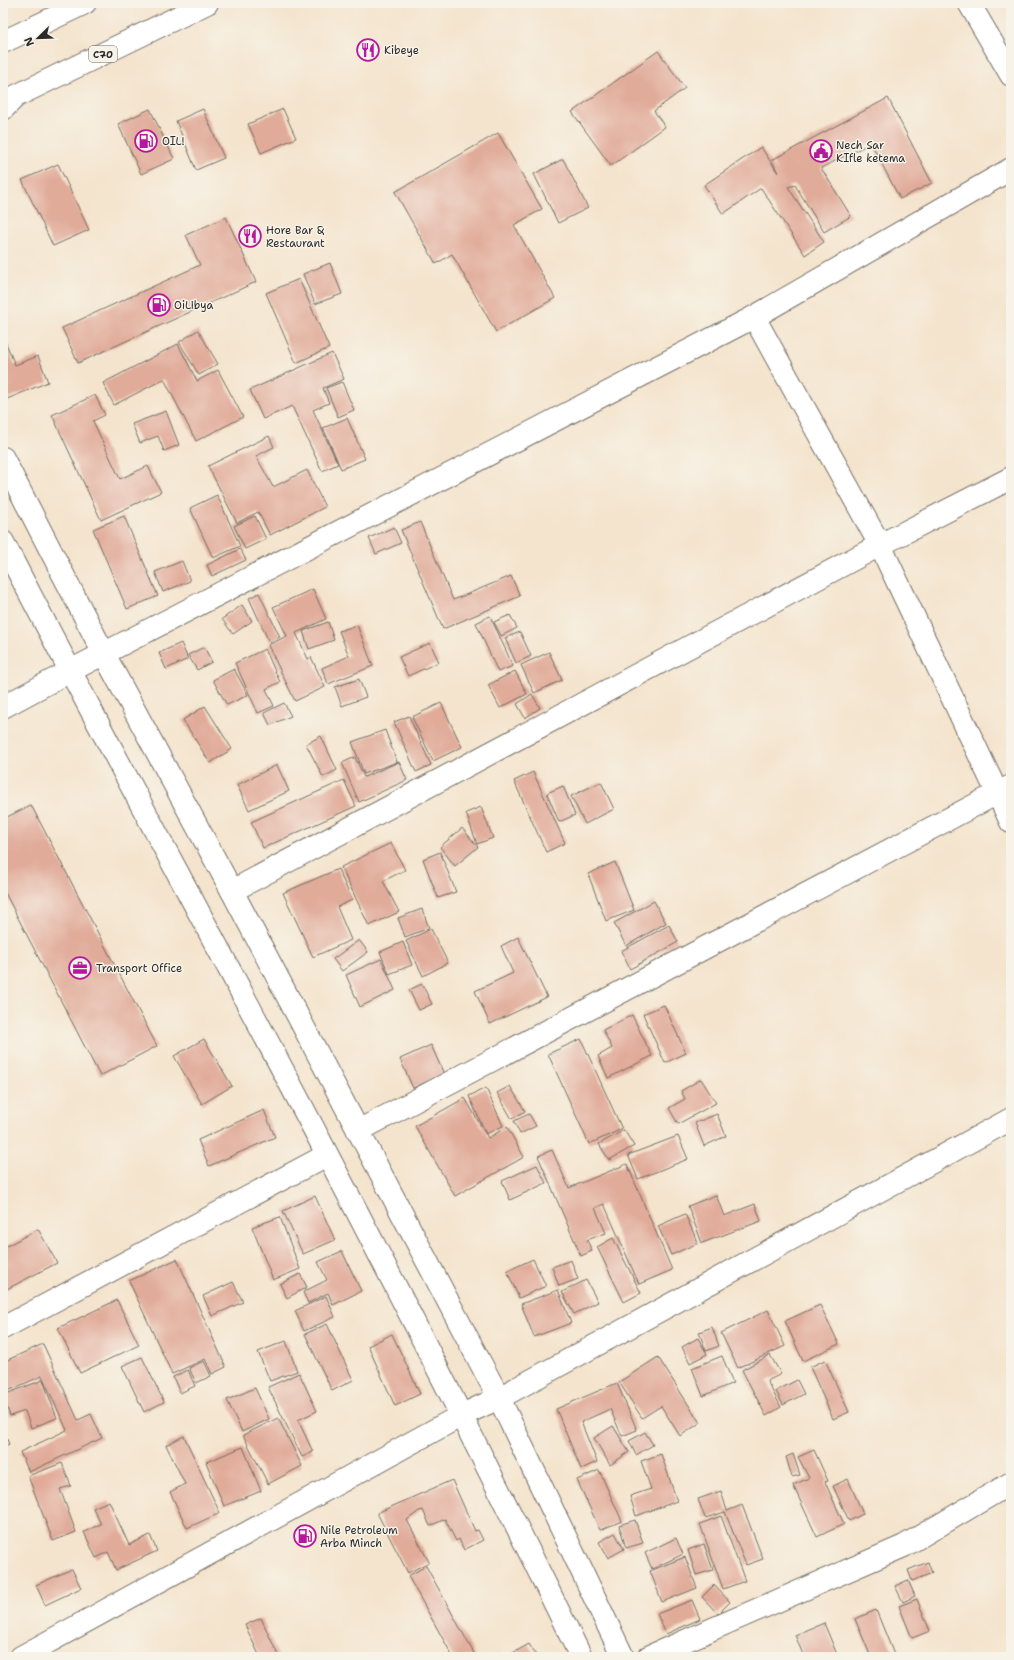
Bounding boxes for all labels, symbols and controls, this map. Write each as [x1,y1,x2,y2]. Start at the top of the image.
north arrow [18,18,58,58]
text: N [21,35,38,49]
restaurant icon: Kibeye [355,37,381,63]
place label: Kibeye [384,43,419,58]
road number: C70 [89,46,117,62]
fuel station icon: OIL! [133,128,159,154]
place label: OIL! [162,134,184,149]
public building icon: Nech Sar KIfle ketema [808,138,834,164]
place label: Nech Sar KIfle ketema [836,138,905,166]
restaurant icon: Hore Bar & Restaurant [237,223,263,249]
place label: Hore Bar & Restaurant [266,223,325,251]
fuel station icon: OiLibya [146,292,172,318]
place label: OiLibya [174,298,213,313]
office icon: Transport Office [67,955,93,981]
place label: Transport Office [96,961,182,976]
fuel station icon: Nile Petroleum Arba Minch [292,1523,318,1549]
place label: Nile Petroleum Arba Minch [320,1523,398,1551]

